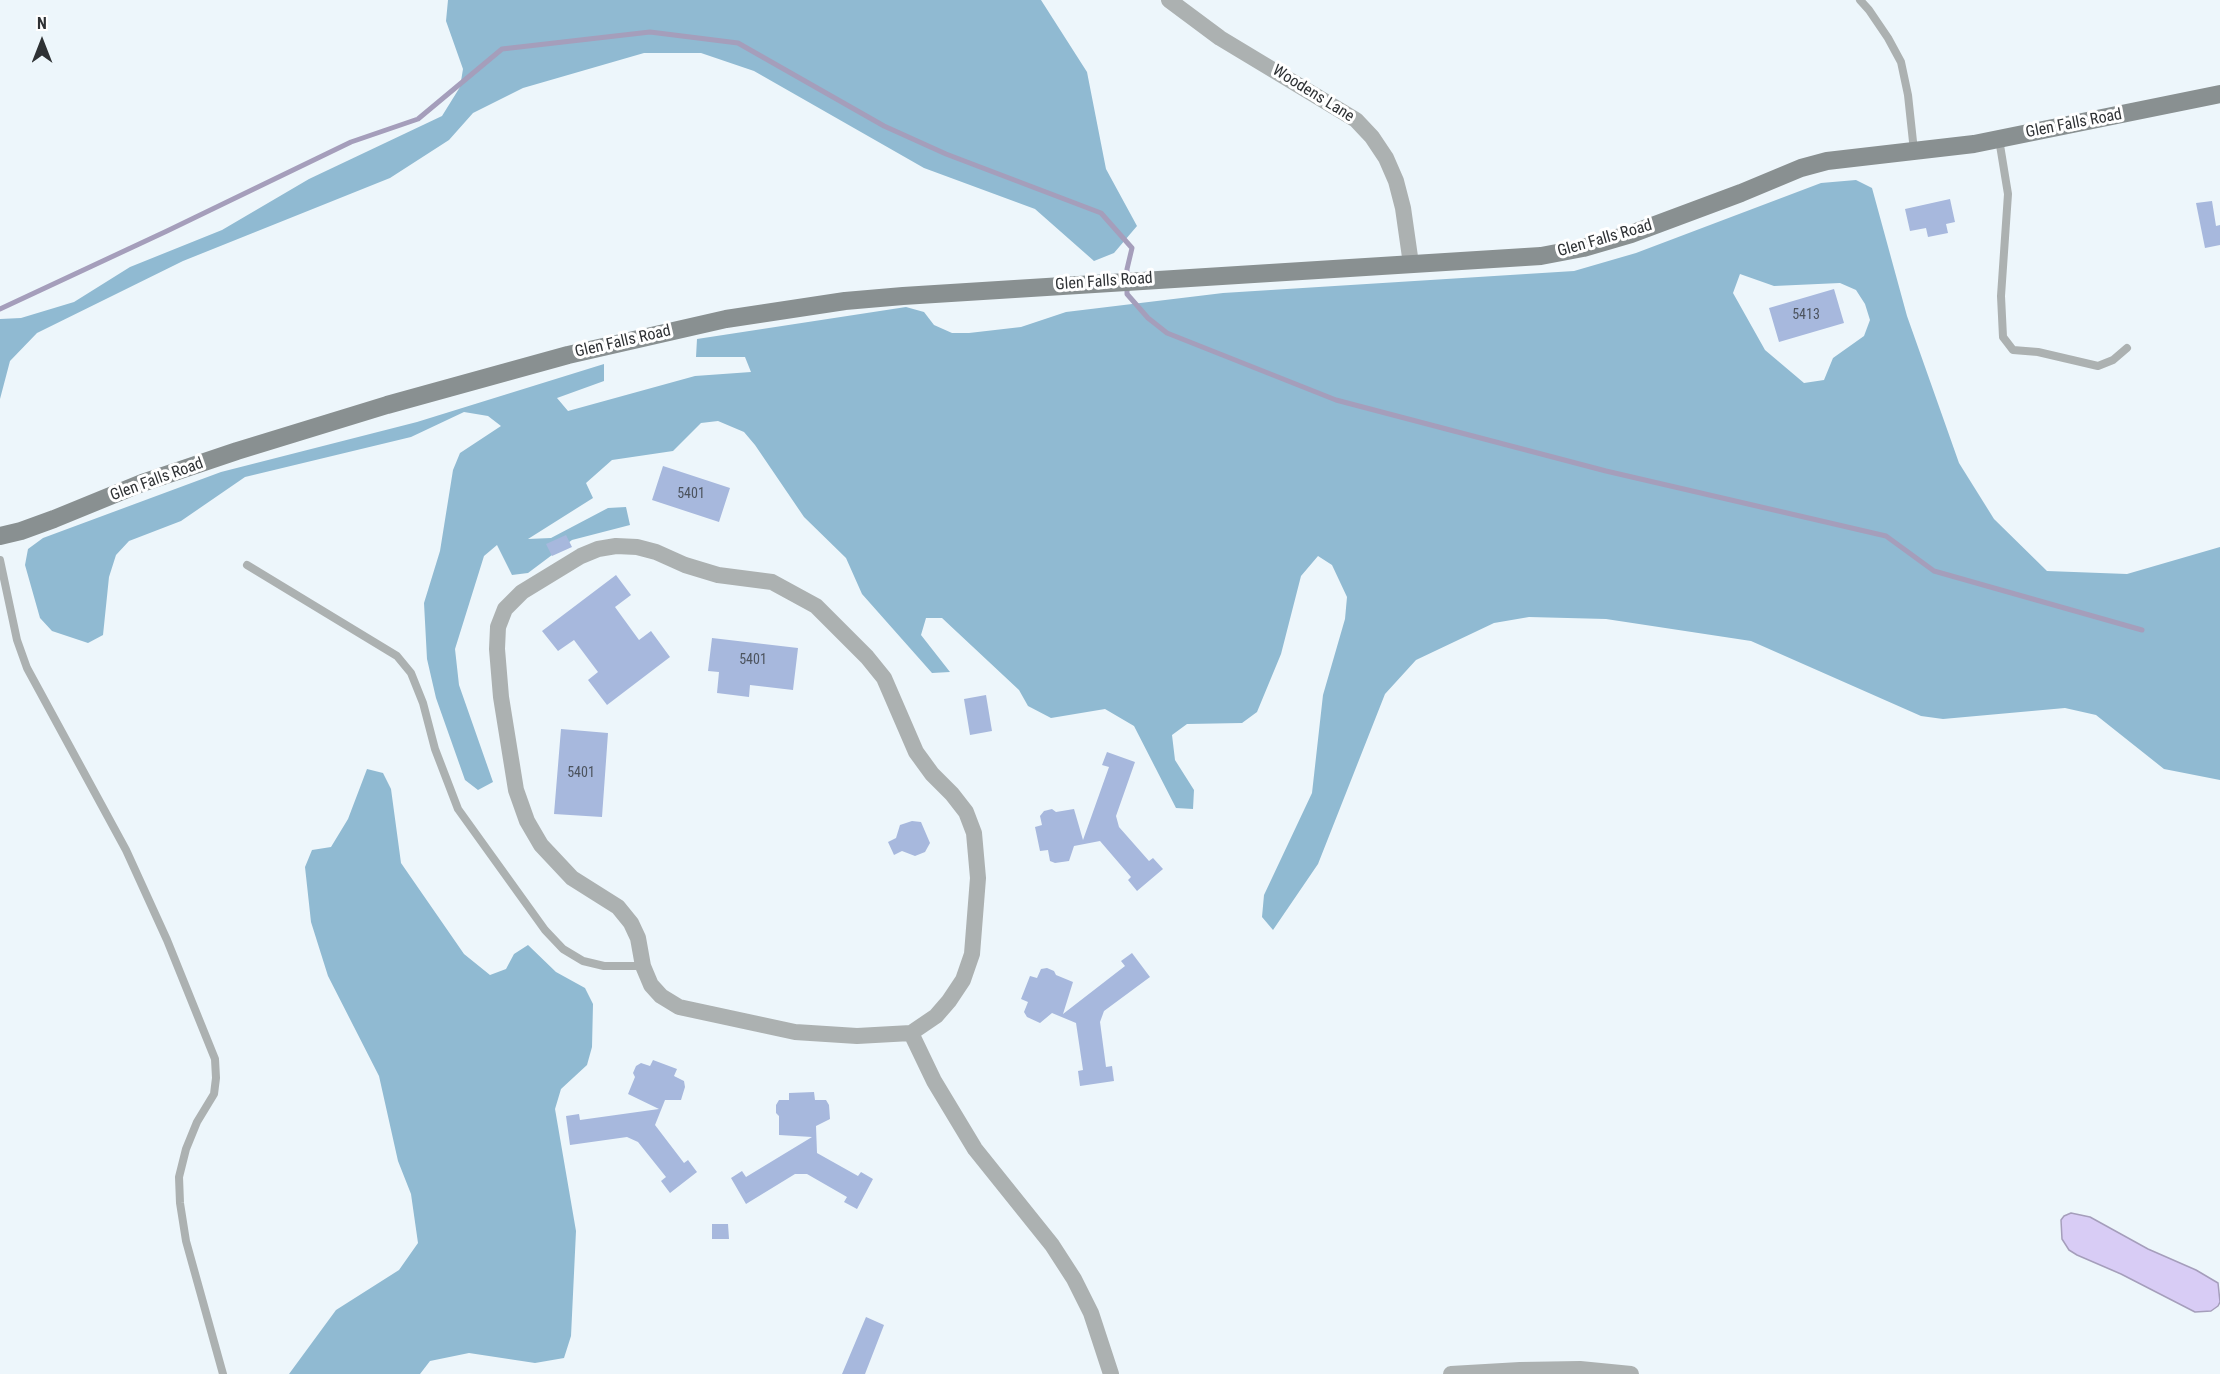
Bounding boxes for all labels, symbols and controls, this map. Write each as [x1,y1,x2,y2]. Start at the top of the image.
north arrow [12,12,72,72]
text: N [37,14,47,33]
street label: Woodens Lane [1269,61,1357,127]
street label: Glen Falls Road [2024,105,2124,143]
street label: Glen Falls Road [1555,216,1655,262]
street label: Glen Falls Road [1055,269,1153,295]
house number: 5413 [1792,307,1820,323]
street label: Glen Falls Road [573,322,673,362]
street label: Glen Falls Road [108,454,206,506]
house number: 5401 [677,486,705,502]
house number: 5401 [739,652,767,668]
house number: 5401 [567,765,595,781]

